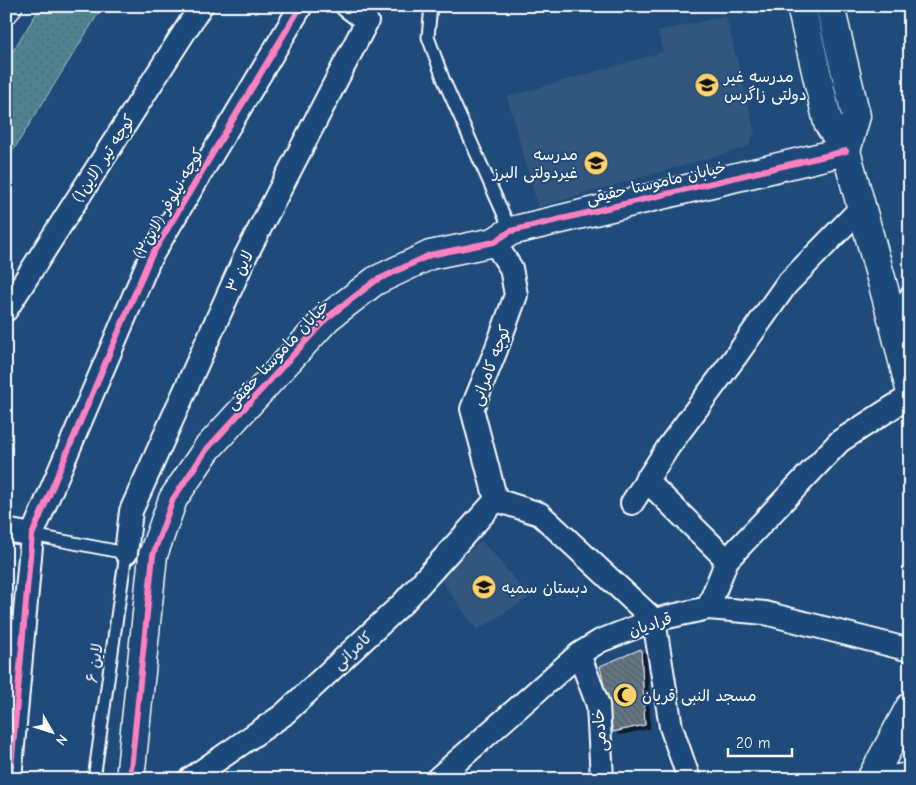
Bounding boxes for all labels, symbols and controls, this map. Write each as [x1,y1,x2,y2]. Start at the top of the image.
place label: مدرسه غیر دولتی زاگرس [722,68,807,105]
school or university icon: مدرسه غیر دولتی زاگرس [694,72,720,98]
street label: کوچه تیر (لاین۱) [69,111,140,206]
street label: کوچه نیلوفر (لاین۲) [130,145,209,263]
place label: مدرسه غیردولتی البرز [491,146,578,183]
school or university icon: مدرسه غیردولتی البرز [583,150,609,176]
street label: خیابان ماموستا حقیقی [585,158,728,209]
street label: لاین ۳ [223,248,257,295]
street label: خیابان ماموستا حقیقی [222,296,334,414]
street label: کوچه کامرانی [467,322,516,409]
school or university icon: دبستان سمیه [471,574,497,600]
place label: دبستان سمیه [502,579,588,597]
street label: قرادیان [626,609,674,640]
street label: کامرانی [329,628,377,674]
street label: لاین ۶ [83,642,107,684]
mosque icon: مسجد النبی قریان [612,682,638,708]
place label: مسجد النبی قریان [642,687,756,706]
street label: خادمی [589,707,612,752]
north arrow [28,708,78,758]
scale bar [728,725,792,757]
text: N [52,731,71,749]
text: 20 m [736,734,770,752]

